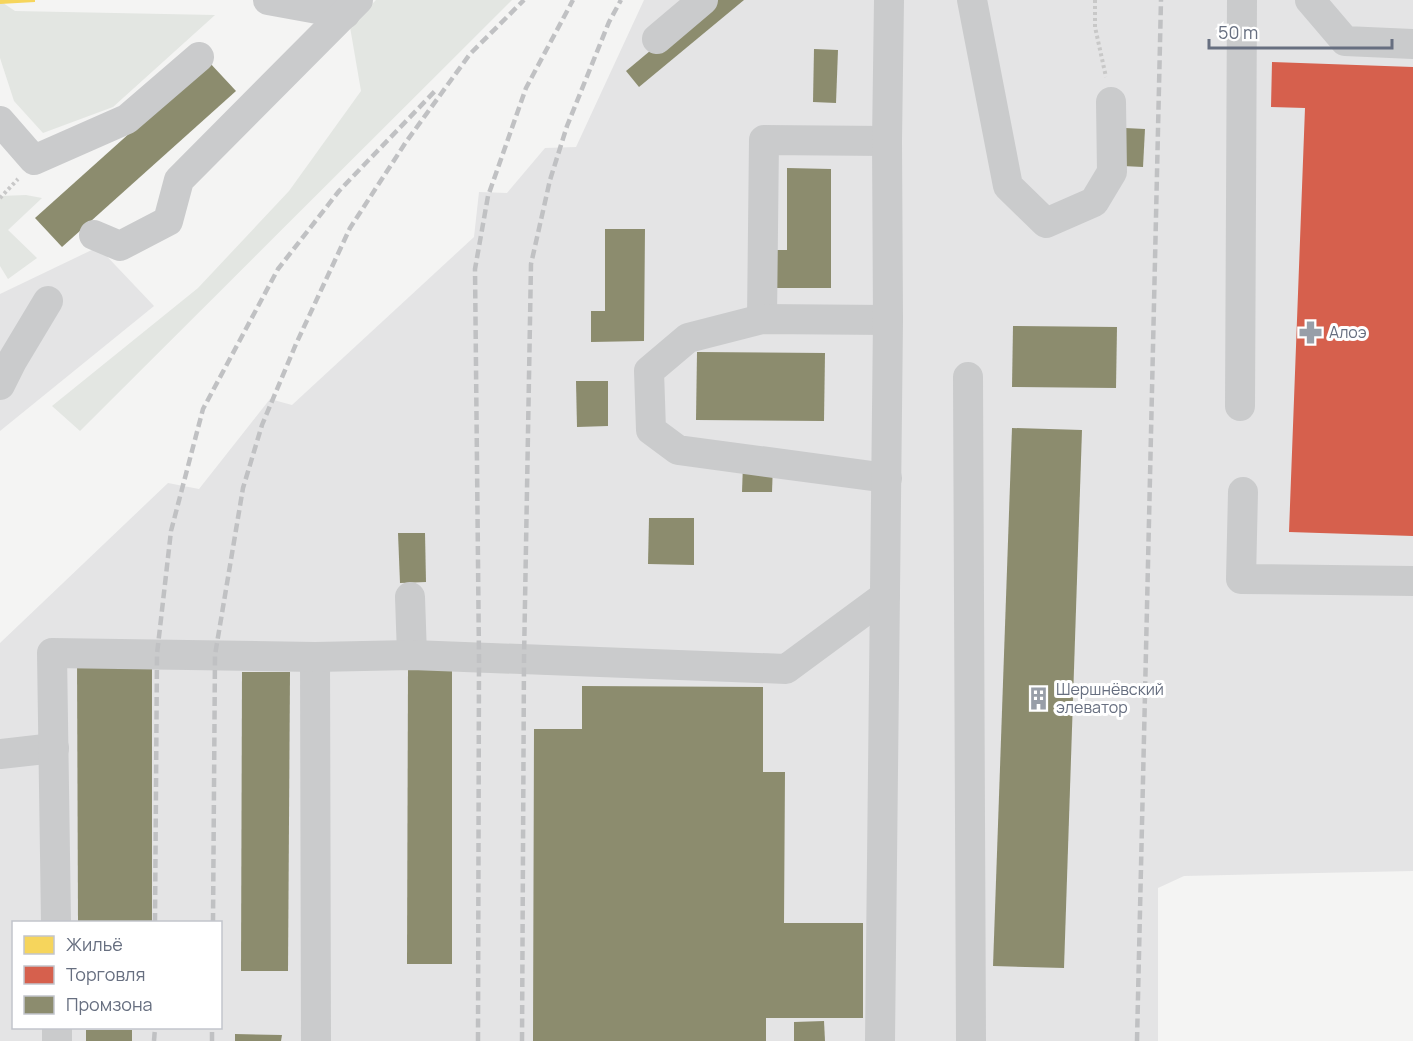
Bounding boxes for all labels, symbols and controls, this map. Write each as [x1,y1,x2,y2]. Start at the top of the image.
scale bar [1209,12,1392,50]
text: 50 m [1218,20,1258,44]
pharmacy icon: Алоэ [1298,319,1324,345]
place label: Алоэ [1329,321,1367,343]
place label: Шершнёвский элеватор [1056,678,1164,718]
building icon: Шершнёвский элеватор [1025,685,1051,711]
legend [12,921,222,1029]
text: Жильё [66,932,123,956]
text: Торговля [66,962,145,986]
text: Промзона [66,992,153,1016]

